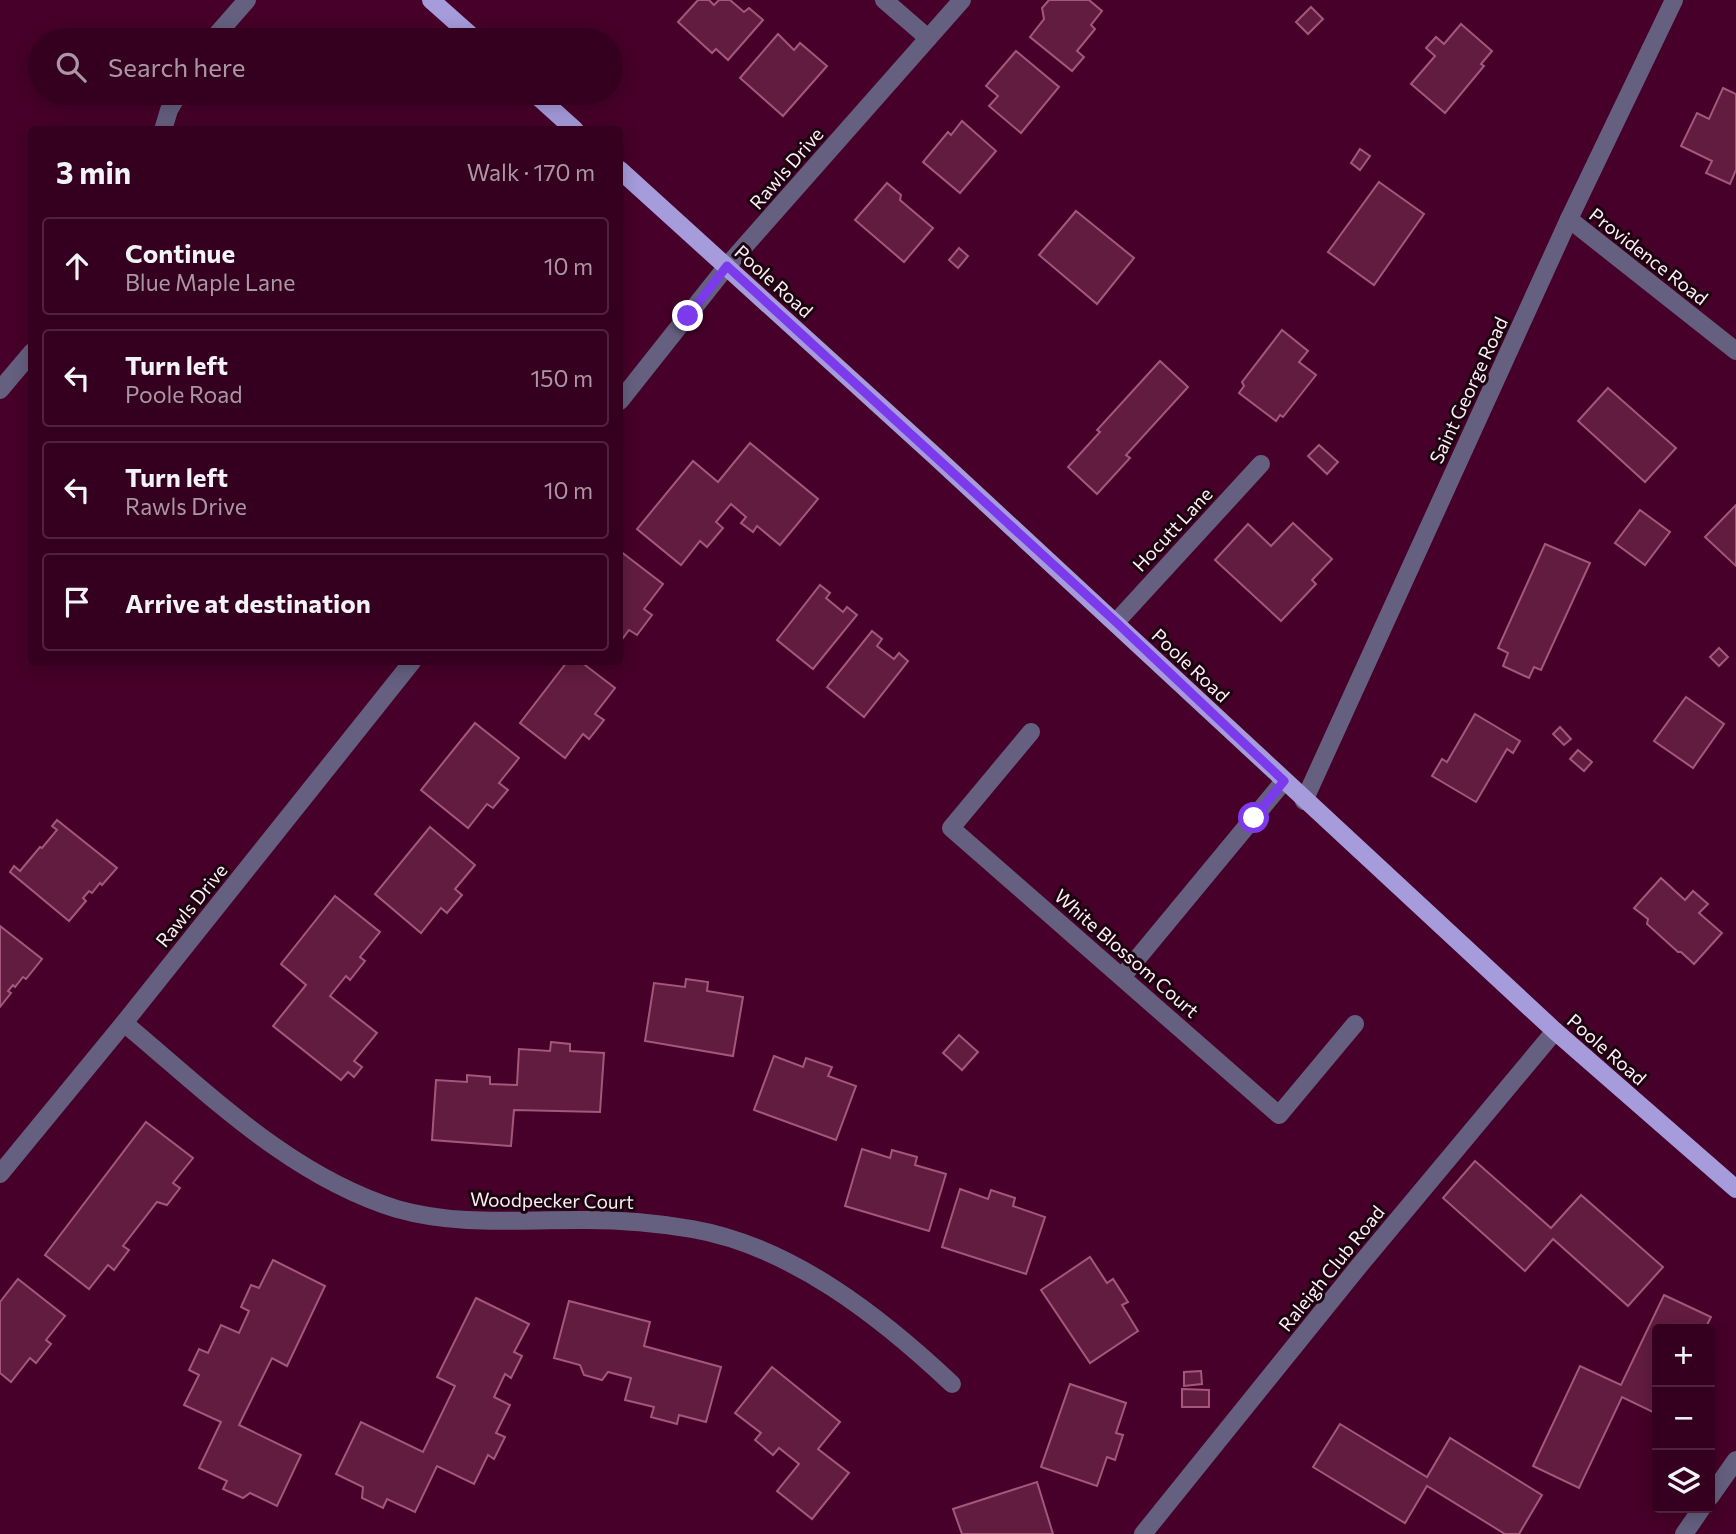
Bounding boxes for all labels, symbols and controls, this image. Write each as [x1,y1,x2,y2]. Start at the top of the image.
search box [28,28,623,105]
icon: search [52,48,90,86]
text: Search here [108,51,246,82]
street label: Rawls Drive [744,122,828,214]
text: 3 min [56,153,131,190]
text: Walk · 170 m [467,158,595,186]
street label: Providence Road [1585,203,1713,309]
text: Continue [125,237,235,268]
street label: Poole Road [730,240,818,322]
icon: ahead [58,247,96,285]
text: 10 m [544,252,593,280]
text: Blue Maple Lane [125,268,295,296]
route end [672,300,703,331]
street label: Saint George Road [1424,313,1512,467]
text: Turn left [125,349,228,380]
icon: left [58,359,96,397]
text: 150 m [530,364,593,392]
text: Poole Road [125,380,243,408]
text: Turn left [125,461,228,492]
icon: left [58,471,96,509]
text: 10 m [544,476,593,504]
street label: Hocutt Lane [1127,482,1217,576]
text: Rawls Drive [125,492,247,520]
icon: arrive [58,583,96,621]
text: Arrive at destination [125,587,371,618]
street label: Poole Road [1148,623,1234,707]
route start [1238,802,1269,833]
street label: Rawls Drive [150,859,232,951]
street label: White Blossom Court [1050,884,1204,1022]
street label: Poole Road [1563,1008,1651,1090]
street label: Woodpecker Court [470,1187,634,1213]
street label: Raleigh Club Road [1273,1201,1389,1335]
map controls [1652,1324,1715,1513]
button: + [1652,1324,1715,1387]
button: − [1652,1387,1715,1450]
button: layers [1652,1450,1715,1513]

